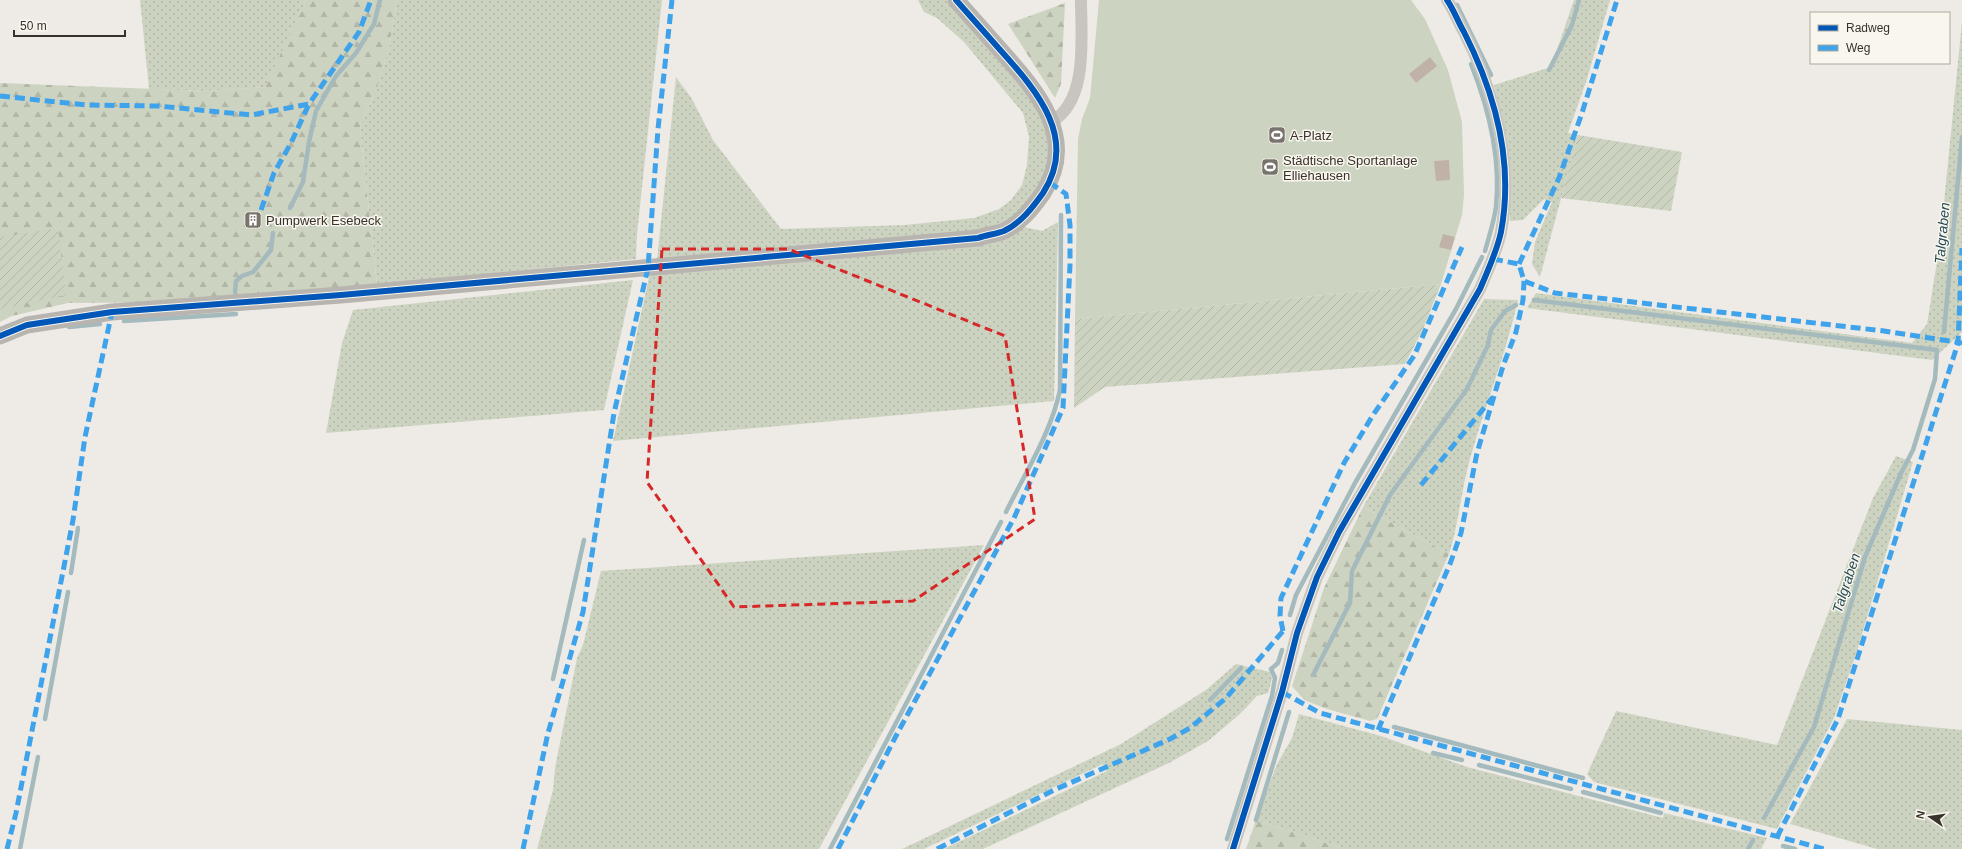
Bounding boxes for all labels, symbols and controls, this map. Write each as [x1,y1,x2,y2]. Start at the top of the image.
scale bar [14,12,125,38]
legend [1810,12,1950,64]
text: 50 m [20,19,47,33]
text: Radweg [1846,21,1890,35]
text: Weg [1846,41,1870,55]
sports icon: A-Platz [1267,125,1287,145]
place label: A-Platz [1290,128,1332,143]
place label: Städtische Sportanlage Elliehausen [1283,153,1417,183]
sports icon: Städtische Sportanlage Elliehausen [1260,157,1280,177]
water label: Talgraben [1931,201,1953,264]
building icon: Pumpwerk Esebeck [243,210,263,230]
place label: Pumpwerk Esebeck [266,213,381,228]
water label: Talgraben [1829,551,1863,615]
north arrow [1910,797,1950,837]
text: N [1914,809,1927,820]

